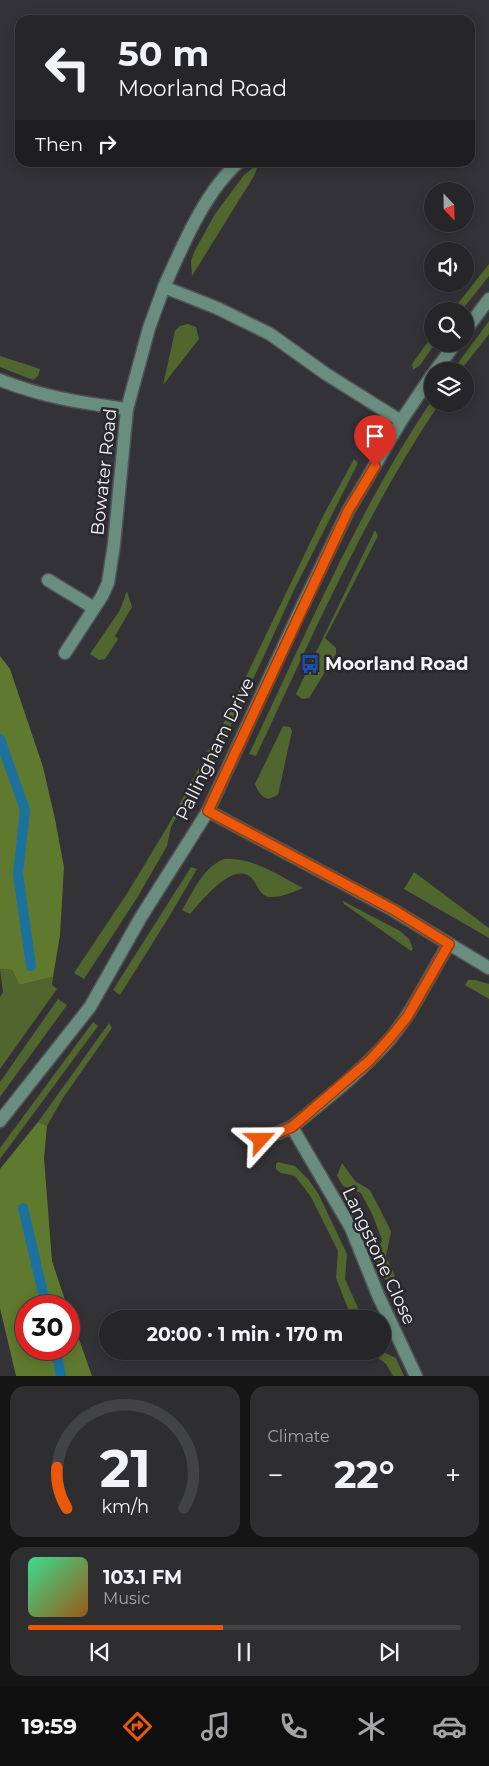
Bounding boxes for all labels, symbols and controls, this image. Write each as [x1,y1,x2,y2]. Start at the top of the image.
text: 50 m [118,32,209,75]
icon: left [35,35,100,100]
text: Moorland Road [118,75,287,102]
icon: right [93,130,121,158]
text: Then [35,133,83,156]
north arrow [424,182,474,232]
map controls [424,182,474,412]
button: sound [424,242,474,292]
button: search [424,302,474,352]
button: layers [424,362,474,412]
street label: Bowater Road [86,407,122,537]
pin [354,415,396,466]
icon: arrive [361,422,389,450]
bus stop icon: Moorland Road [299,653,321,675]
place label: Moorland Road [325,653,469,675]
street label: Pallingham Drive [171,674,259,824]
position arrow [234,1113,286,1165]
street label: Langstone Close [338,1184,421,1328]
speed limit sign: 30 [15,1295,80,1360]
text: 20:00 · 1 min · 170 m [147,1323,343,1346]
text: Climate [268,1427,330,1446]
text: 21 [99,1437,150,1500]
text: 22° [334,1451,395,1498]
text: − [268,1458,284,1492]
text: + [445,1458,461,1492]
text: km/h [101,1496,149,1517]
text: 103.1 FM [103,1566,182,1589]
text: Music [103,1589,150,1608]
icon: previous [86,1638,114,1666]
icon: pause [230,1638,258,1666]
icon: next [375,1638,403,1666]
icon: directions [120,1709,155,1744]
icon: music [198,1709,233,1744]
icon: phone [276,1709,311,1744]
icon: climate [354,1709,389,1744]
icon: car [432,1709,467,1744]
text: 19:59 [22,1713,77,1740]

